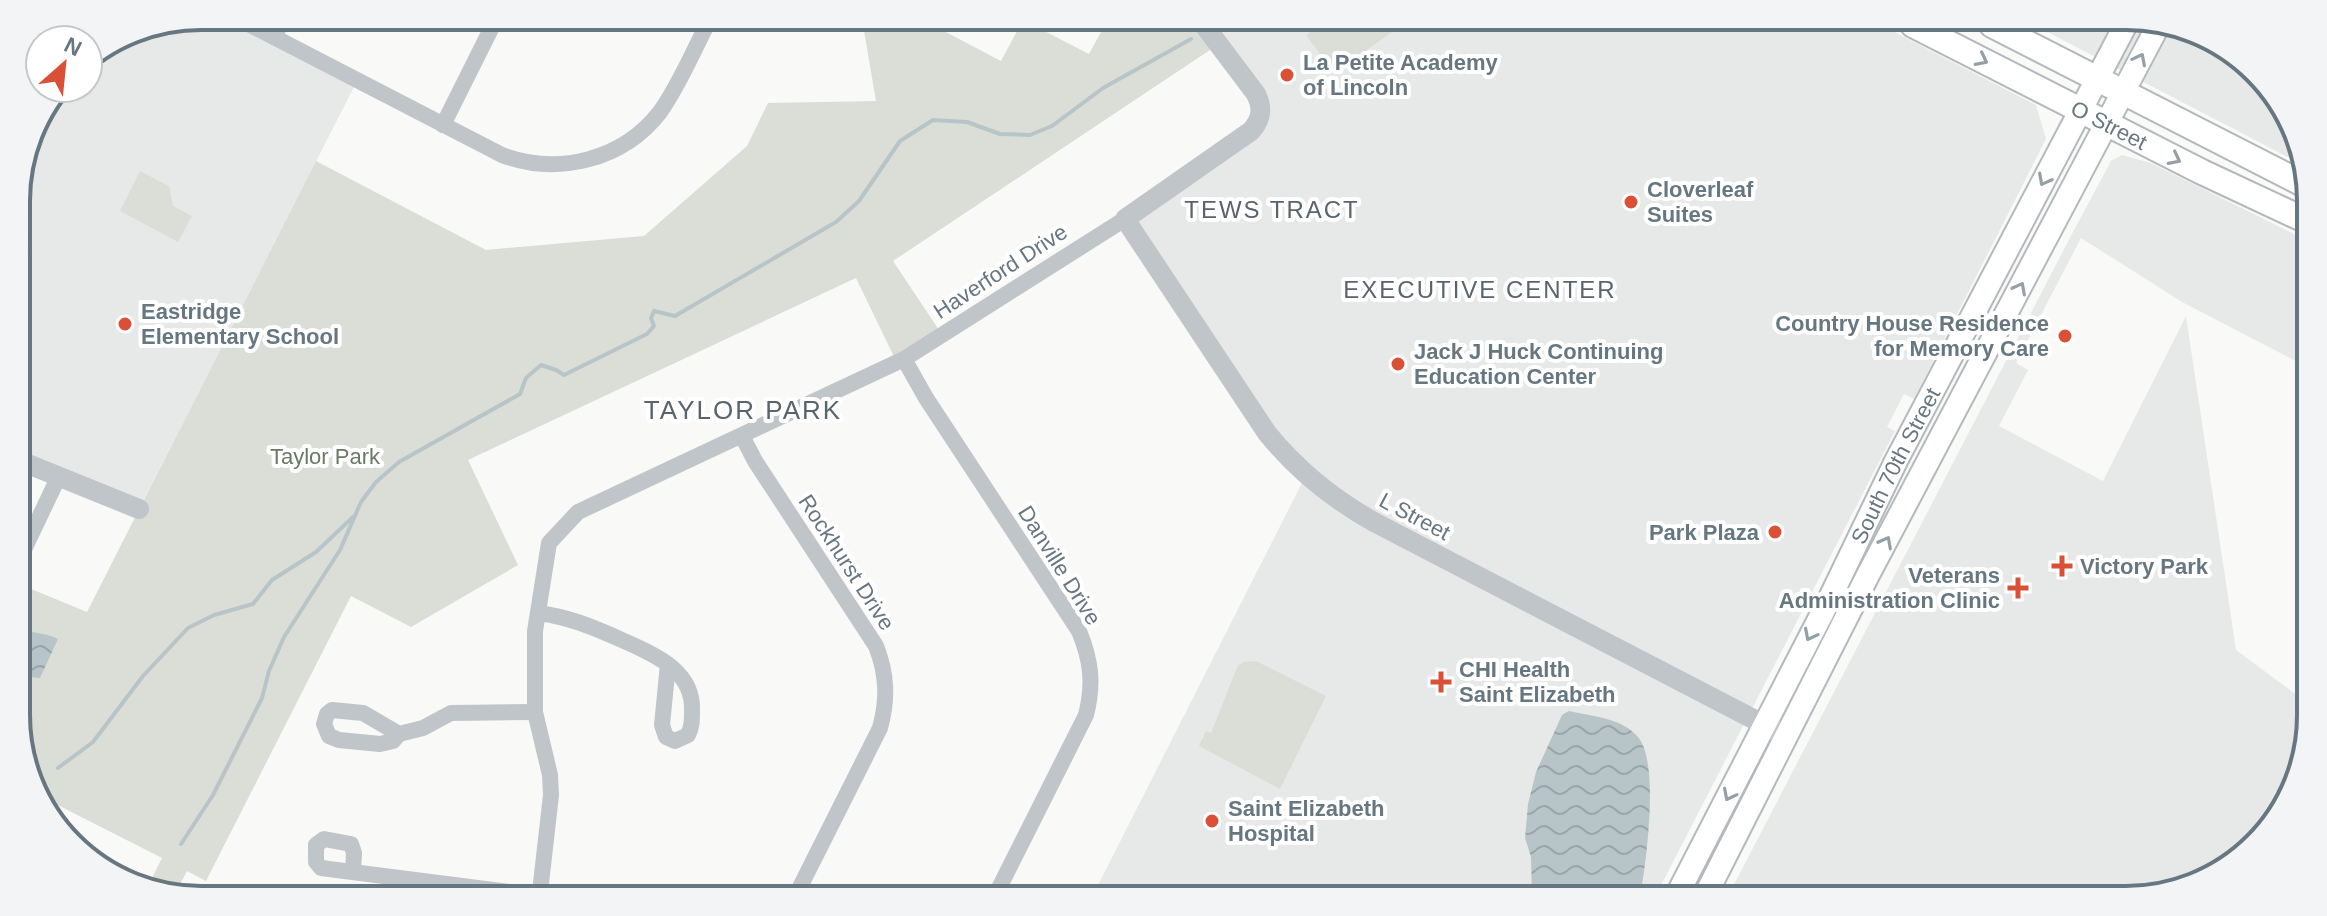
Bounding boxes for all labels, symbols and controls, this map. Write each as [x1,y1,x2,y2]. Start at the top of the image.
north arrow [24,24,104,104]
text: N [60,32,86,61]
place label: La Petite Academy of Lincoln [1303,50,1499,100]
one-way arrow [1974,51,1988,66]
one-way arrow [2131,53,2146,68]
marker: La Petite Academy of Lincoln [1278,66,1296,84]
street label: O Street [2067,95,2151,155]
one-way arrow [2167,149,2182,164]
one-way arrow [2039,172,2054,186]
place label: Cloverleaf Suites [1647,177,1754,227]
marker: Cloverleaf Suites [1622,193,1640,211]
district label: TEWS TRACT [1184,196,1360,223]
street label: Haverford Drive [929,219,1072,324]
district label: EXECUTIVE CENTER [1343,276,1617,303]
one-way arrow [2011,281,2026,296]
place label: Eastridge Elementary School [141,299,339,349]
place label: Country House Residence for Memory Care [1775,311,2049,361]
marker: Eastridge Elementary School [116,315,134,333]
marker: Country House Residence for Memory Care [2056,327,2074,345]
place label: Jack J Huck Continuing Education Center [1414,339,1663,389]
marker: Jack J Huck Continuing Education Center [1389,355,1407,373]
street label: South 70th Street [1846,383,1945,548]
district label: TAYLOR PARK [644,395,842,425]
park label: Taylor Park [270,444,381,469]
street label: L Street [1375,488,1454,545]
street label: Rockhurst Drive [793,490,900,635]
street label: Danville Drive [1013,501,1106,629]
place label: Park Plaza [1649,520,1760,545]
marker: Park Plaza [1766,523,1784,541]
one-way arrow [1876,536,1891,551]
place label: Victory Park [2080,554,2209,579]
marker: Victory Park [2051,555,2073,577]
place label: Veterans Administration Clinic [1779,563,2000,613]
marker: Veterans Administration Clinic [2007,577,2029,599]
one-way arrow [1805,627,1820,642]
place label: CHI Health Saint Elizabeth [1459,657,1615,707]
marker: CHI Health Saint Elizabeth [1430,671,1452,693]
one-way arrow [1723,786,1738,801]
place label: Saint Elizabeth Hospital [1228,796,1384,846]
marker: Saint Elizabeth Hospital [1203,812,1221,830]

